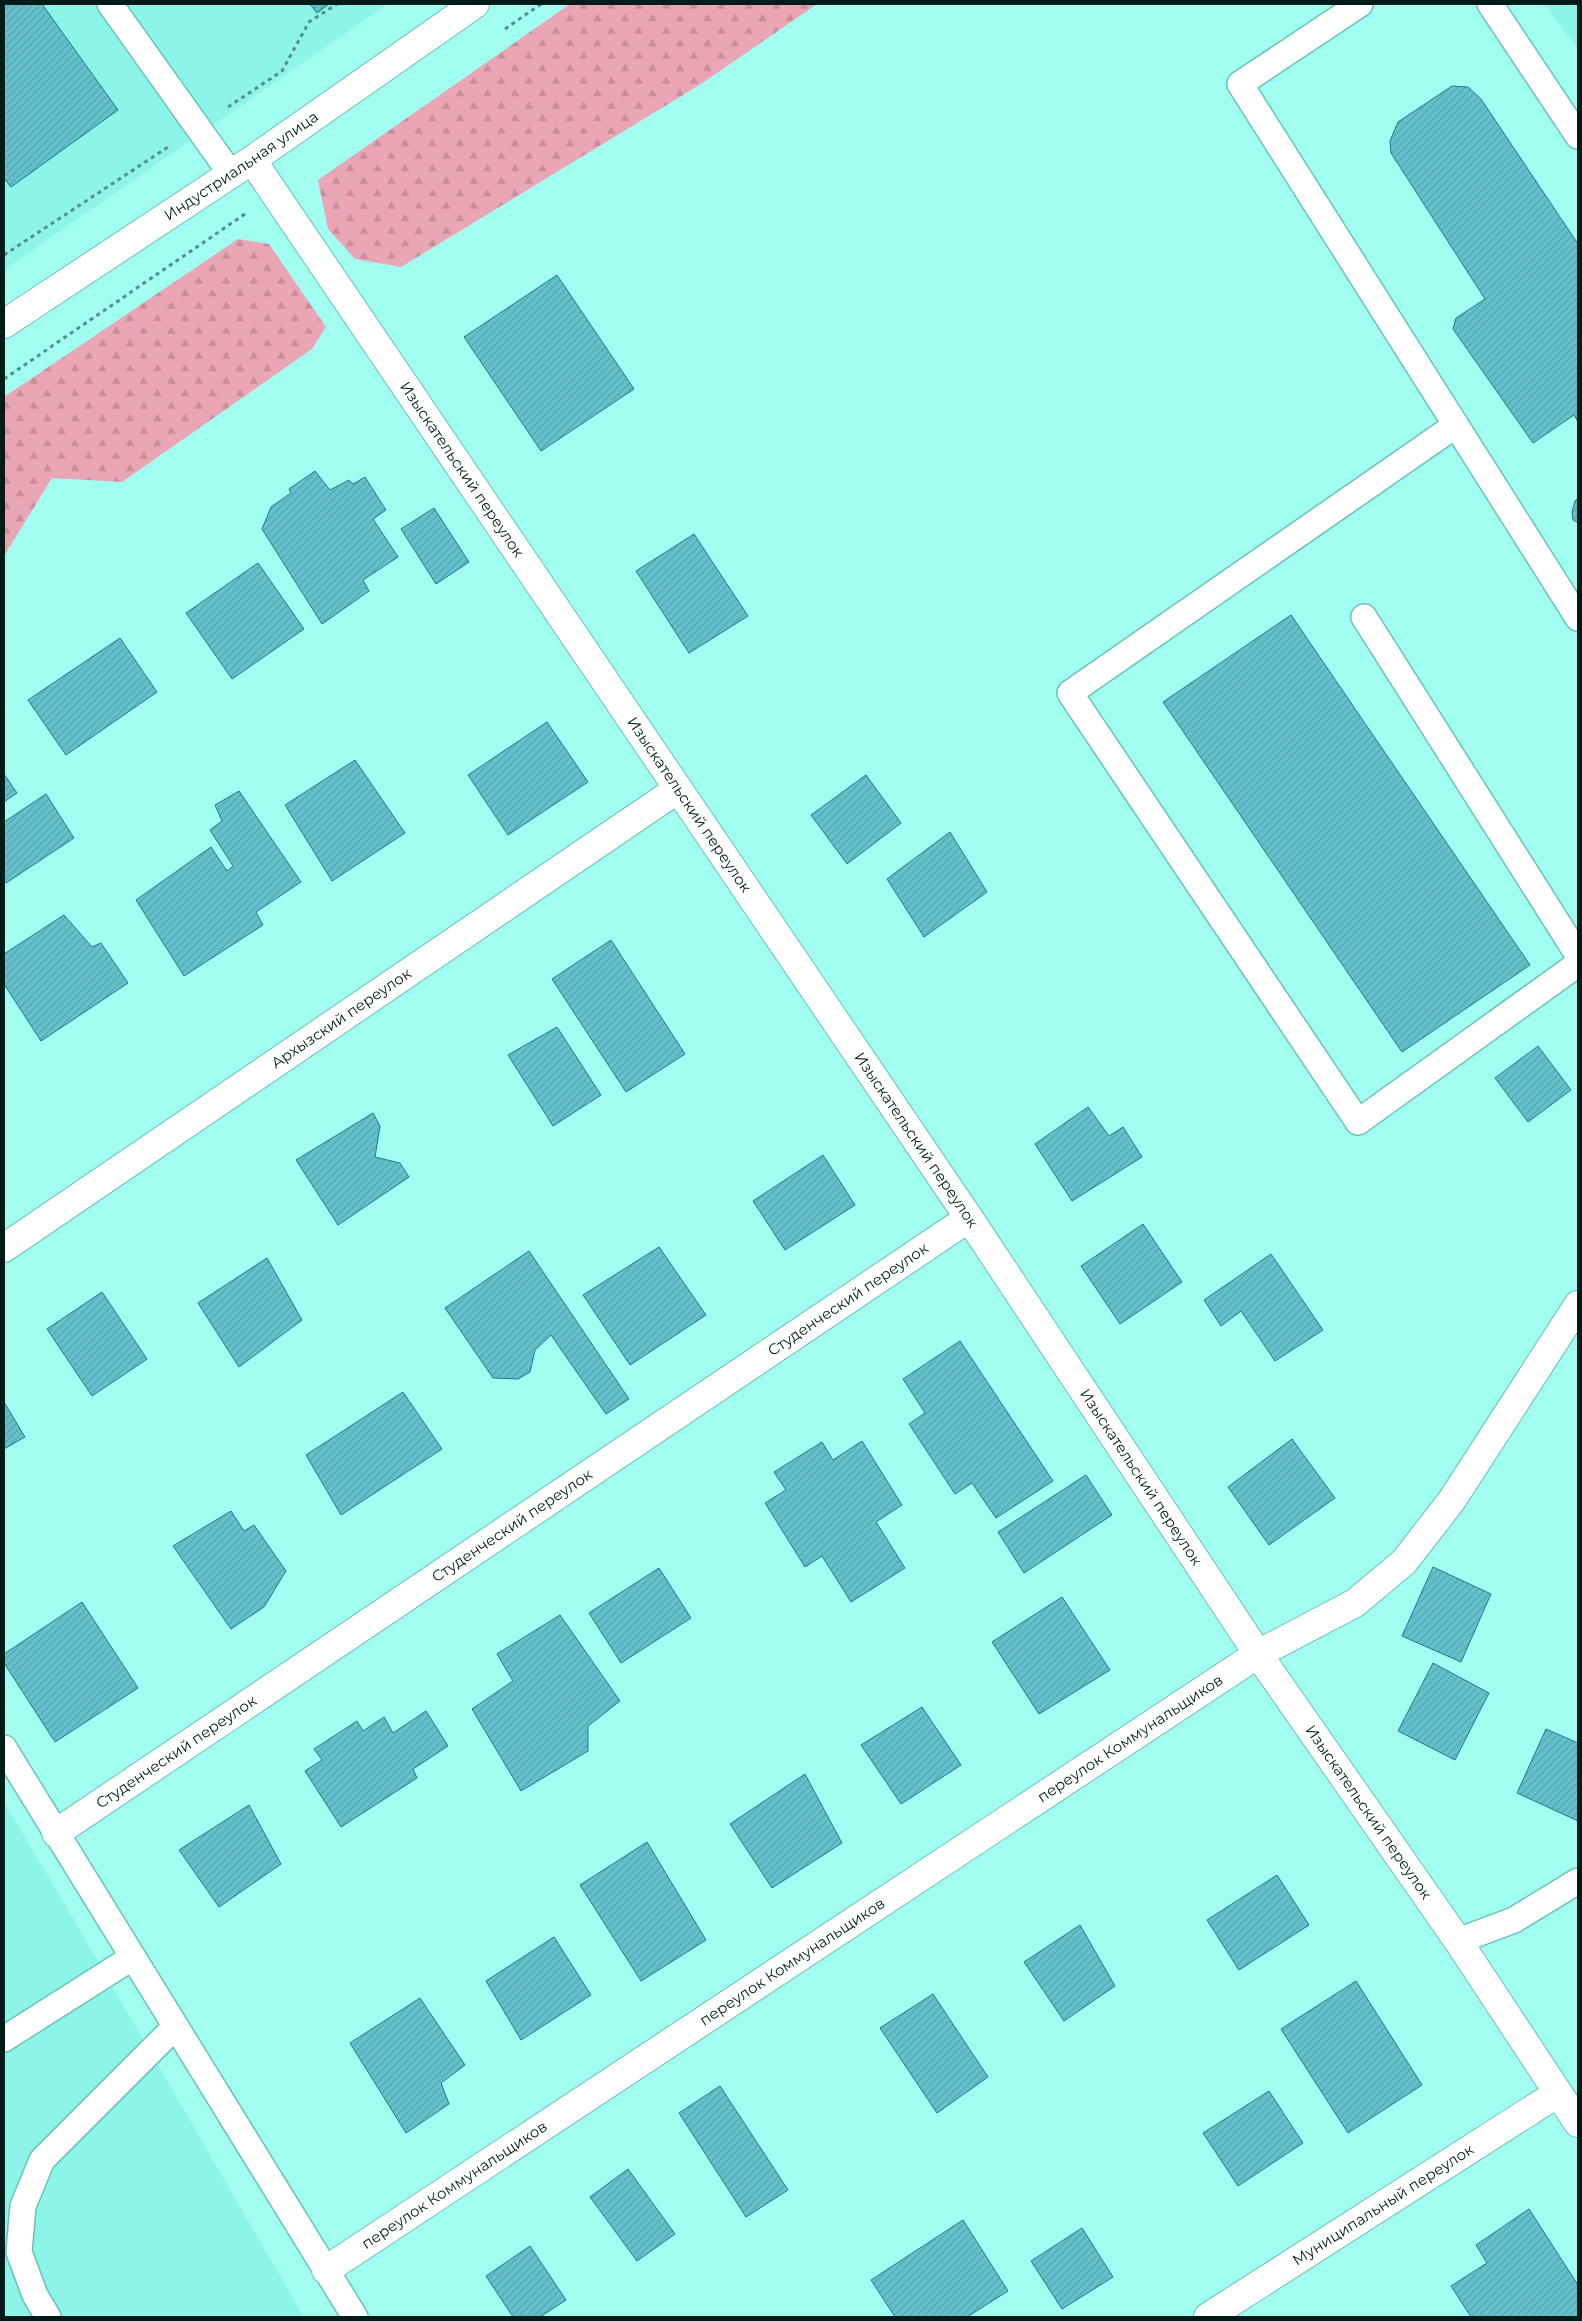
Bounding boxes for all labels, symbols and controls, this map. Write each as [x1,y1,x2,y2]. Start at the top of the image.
street label: Индустриальная улица [160,107,322,224]
street label: Изыскательский переулок [396,378,529,561]
street label: Изыскательский переулок [623,713,756,896]
street label: Архызский переулок [267,963,415,1072]
street label: Изыскательский переулок [850,1048,983,1232]
street label: Студенческий переулок [764,1238,932,1360]
street label: Изыскательский переулок [1076,1385,1207,1569]
street label: Студенческий переулок [428,1464,596,1586]
street label: переулок Коммунальщиков [1034,1670,1226,1806]
street label: Студенческий переулок [92,1691,260,1812]
street label: Изыскательский переулок [1301,1721,1436,1903]
street label: переулок Коммунальщиков [696,1893,888,2030]
street label: переулок Коммунальщиков [358,2117,551,2253]
street label: Муниципальный переулок [1289,2139,1477,2269]

